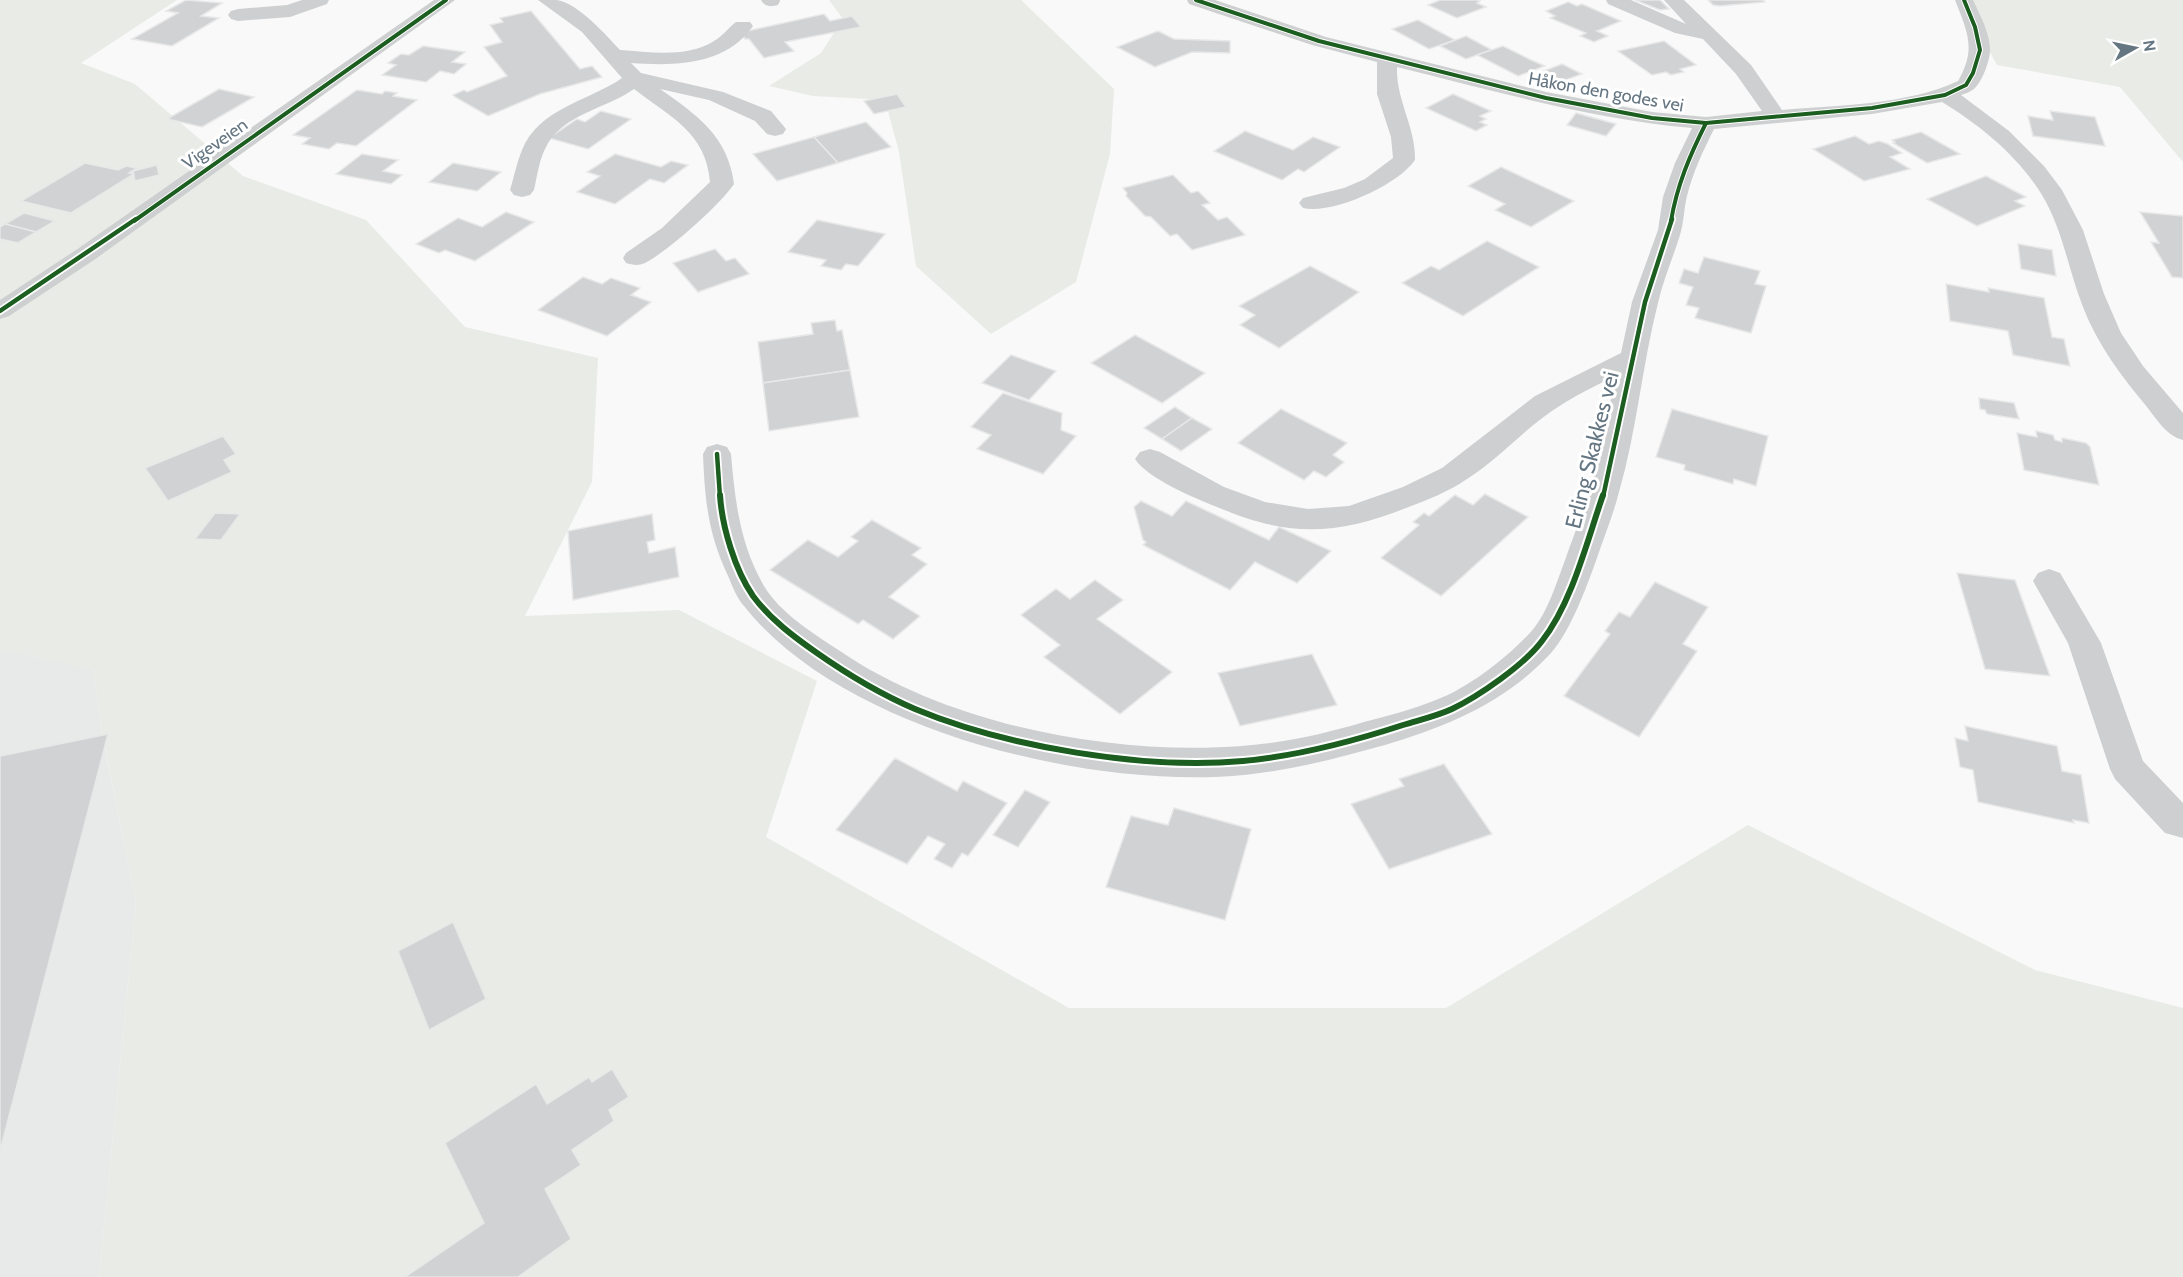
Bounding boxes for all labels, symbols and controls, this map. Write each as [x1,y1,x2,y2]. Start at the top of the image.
north arrow [2105,18,2165,78]
text: N [2139,39,2160,53]
street label: Håkon den godes vei [1527,67,1685,117]
street label: Vigeveien [178,114,252,174]
street label: Erling Skakkes vei [1559,369,1625,531]

